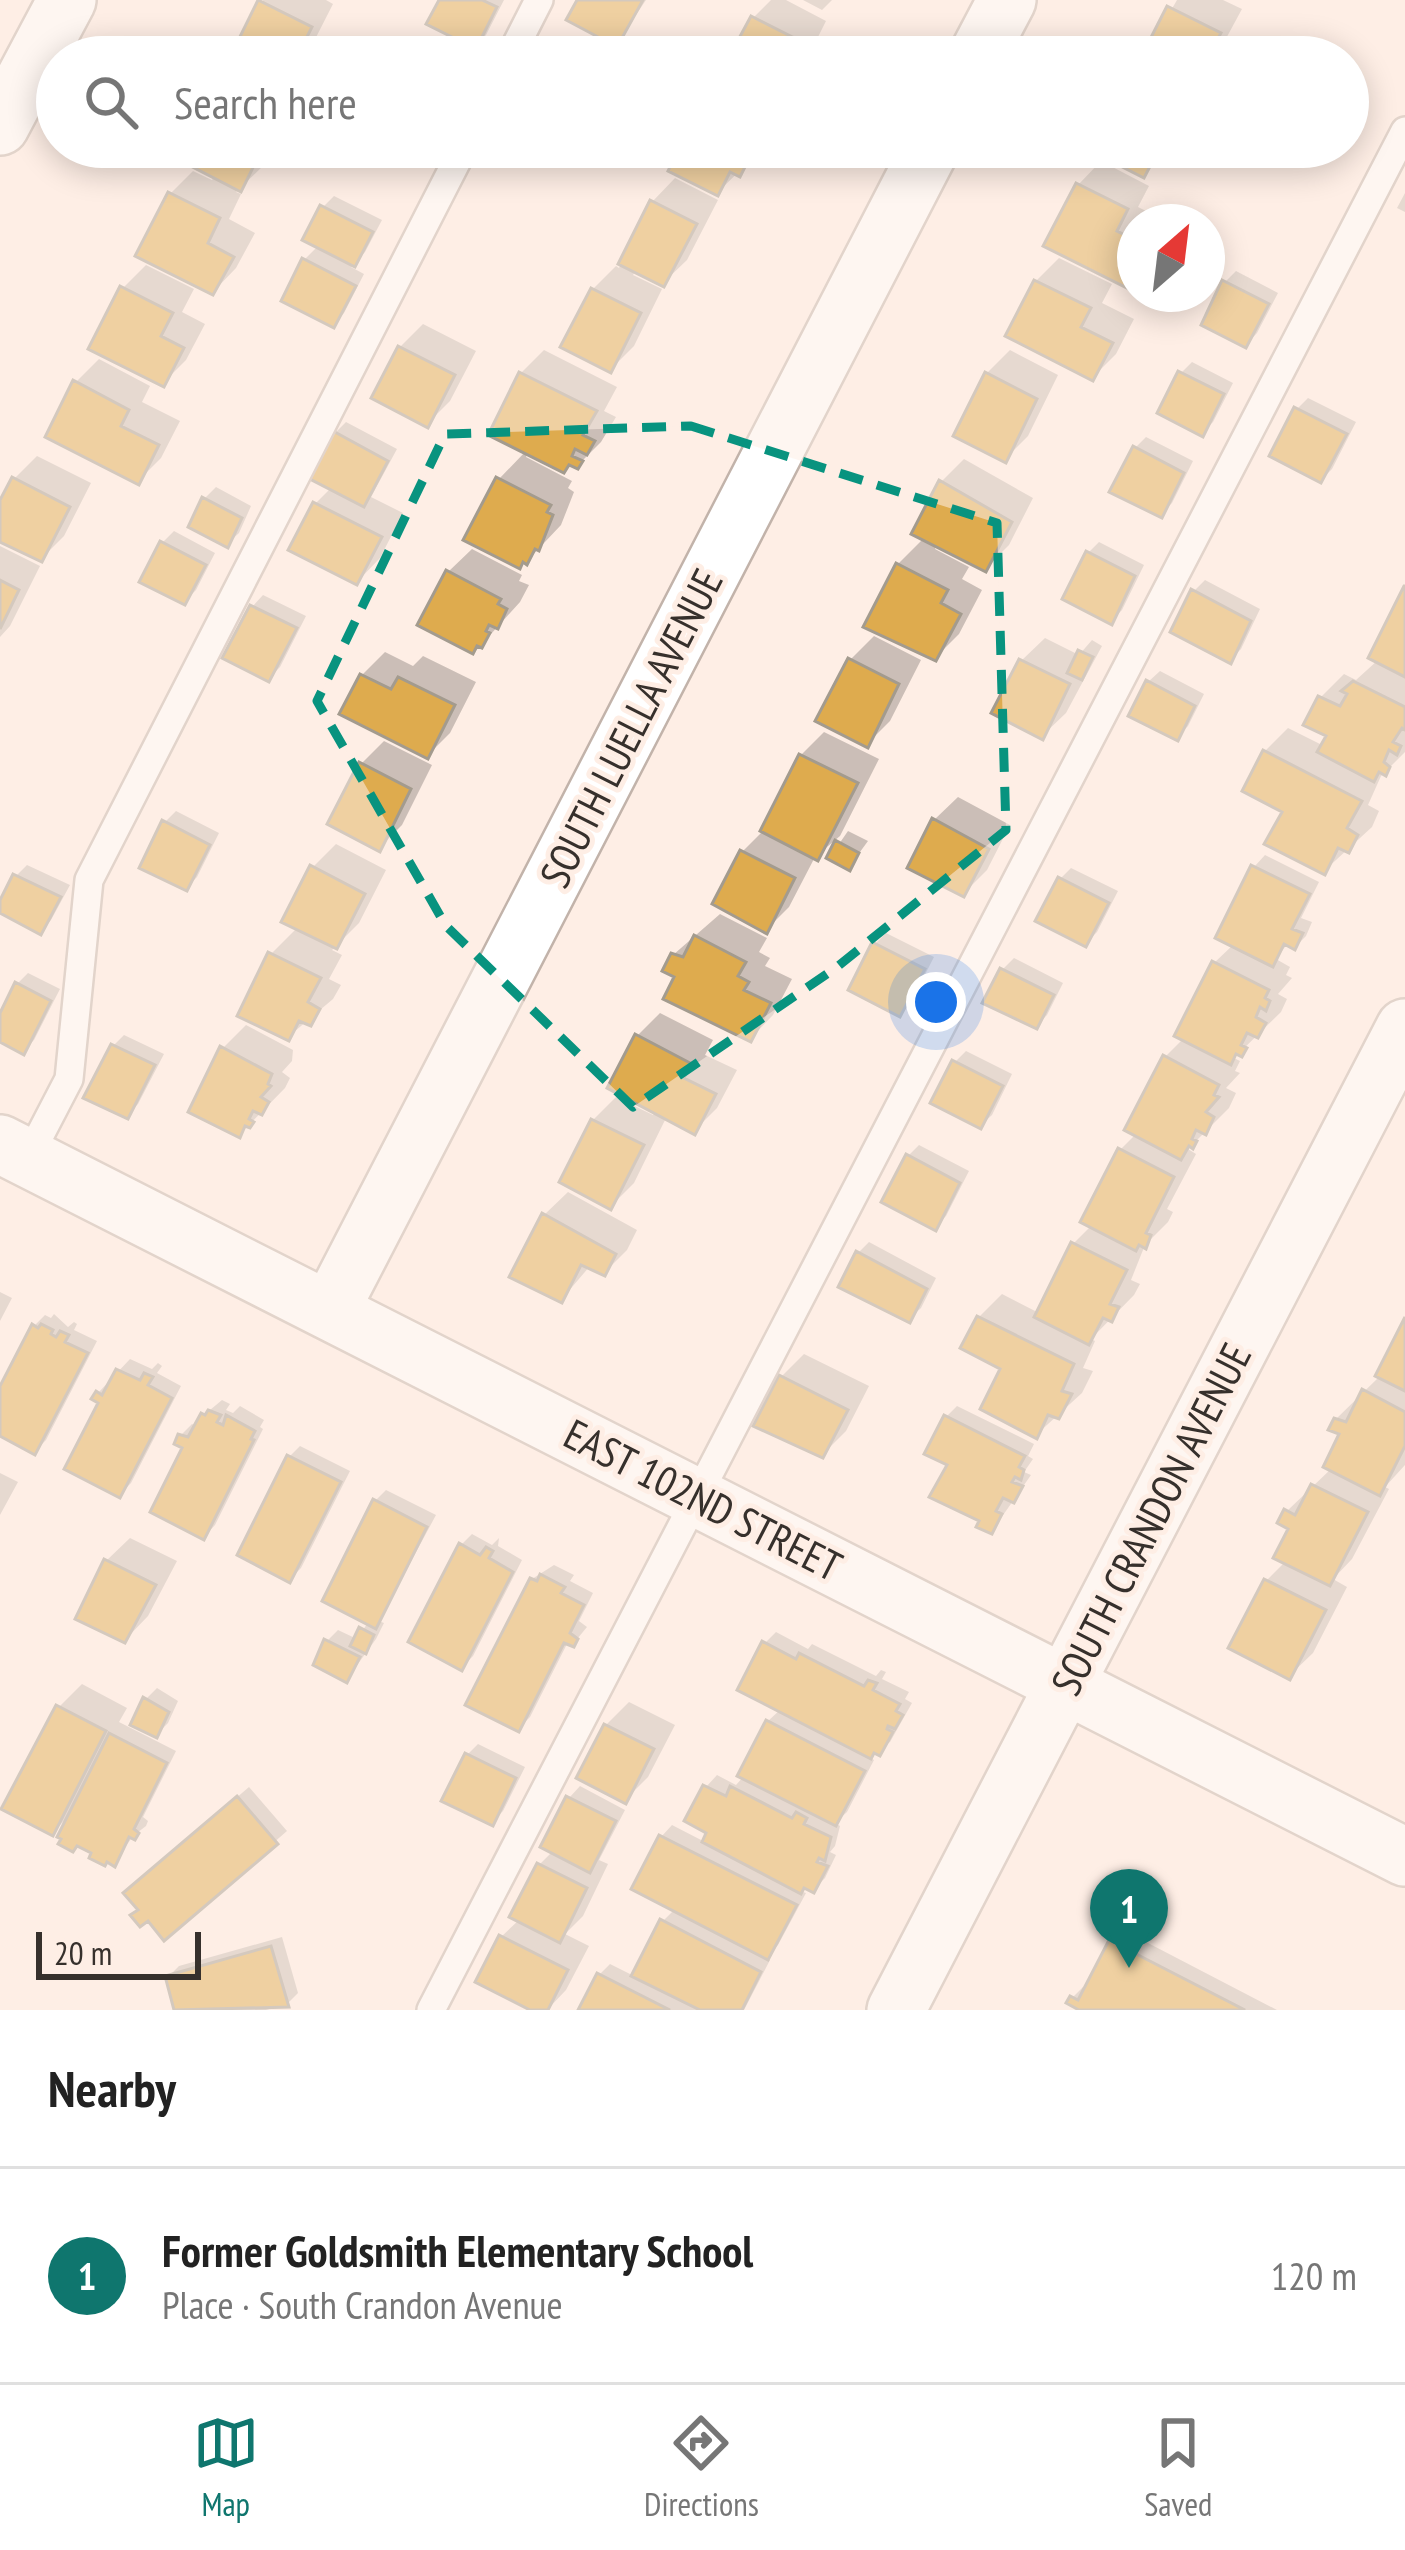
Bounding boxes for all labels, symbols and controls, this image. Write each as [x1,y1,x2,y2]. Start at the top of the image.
search box [36,36,1369,168]
icon: search [78,69,144,135]
text: Search here [174,73,357,131]
north arrow [1117,204,1225,312]
street label: SOUTH LUELLA AVENUE [527,559,735,896]
your location [906,972,966,1032]
street label: SOUTH CRANDON AVENUE [1038,1334,1263,1704]
street label: EAST 102ND STREET [555,1406,851,1593]
pin: 1 [1090,1869,1168,1968]
scale bar [36,1926,201,1979]
text: 20 m [54,1931,112,1974]
text: Nearby [48,2055,176,2121]
text: Former Goldsmith Elementary School [162,2221,753,2279]
text: 1 [78,2250,96,2301]
text: 120 m [1271,2250,1357,2301]
text: Place · South Crandon Avenue [162,2279,563,2330]
tab: Map [193,2410,259,2525]
tab: Directions [644,2410,759,2525]
tab: Saved [1144,2410,1212,2525]

